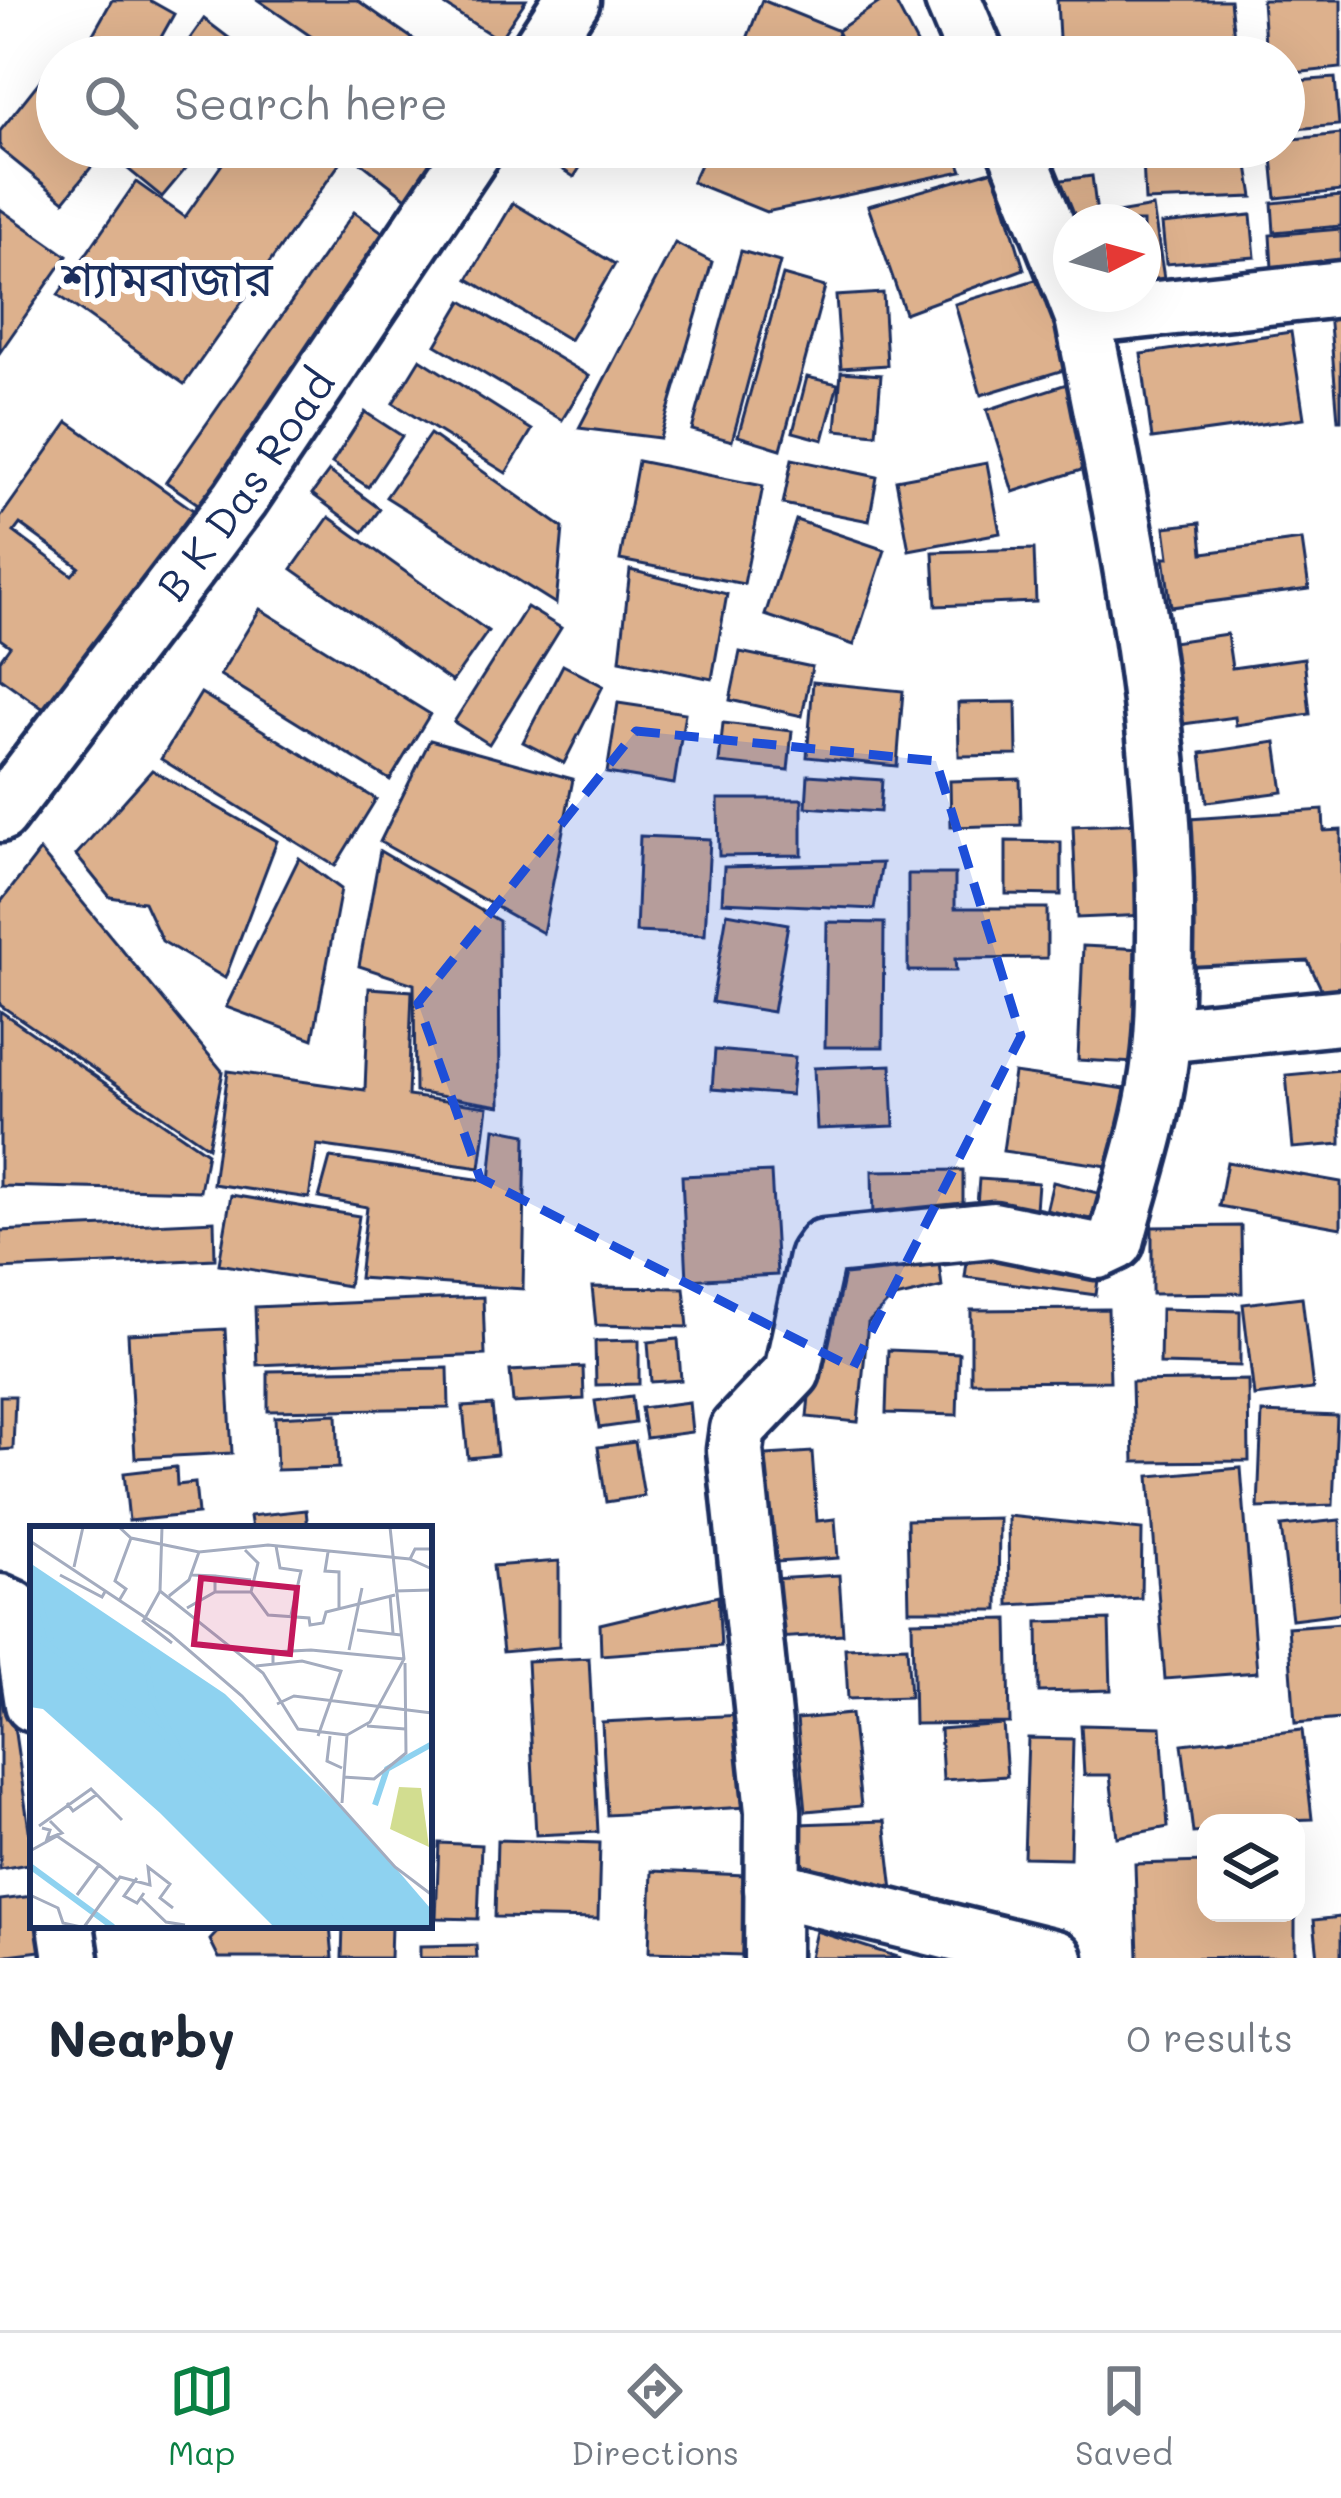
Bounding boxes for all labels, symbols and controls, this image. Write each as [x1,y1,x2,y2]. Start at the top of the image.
search box [36,36,1305,168]
icon: search [78,69,144,135]
text: Search here [174,73,448,131]
north arrow [1053,204,1161,312]
district label: শ্যামবাজার [60,246,274,308]
street label: B K Das Road [144,357,346,611]
inset map [30,1526,432,1928]
map controls [1197,1814,1305,1922]
button: layers [1197,1814,1305,1922]
text: Nearby [48,2003,235,2070]
text: 0 results [1127,2011,1293,2062]
tab: Map [168,2358,235,2473]
tab: Directions [571,2358,739,2473]
tab: Saved [1075,2358,1173,2473]

